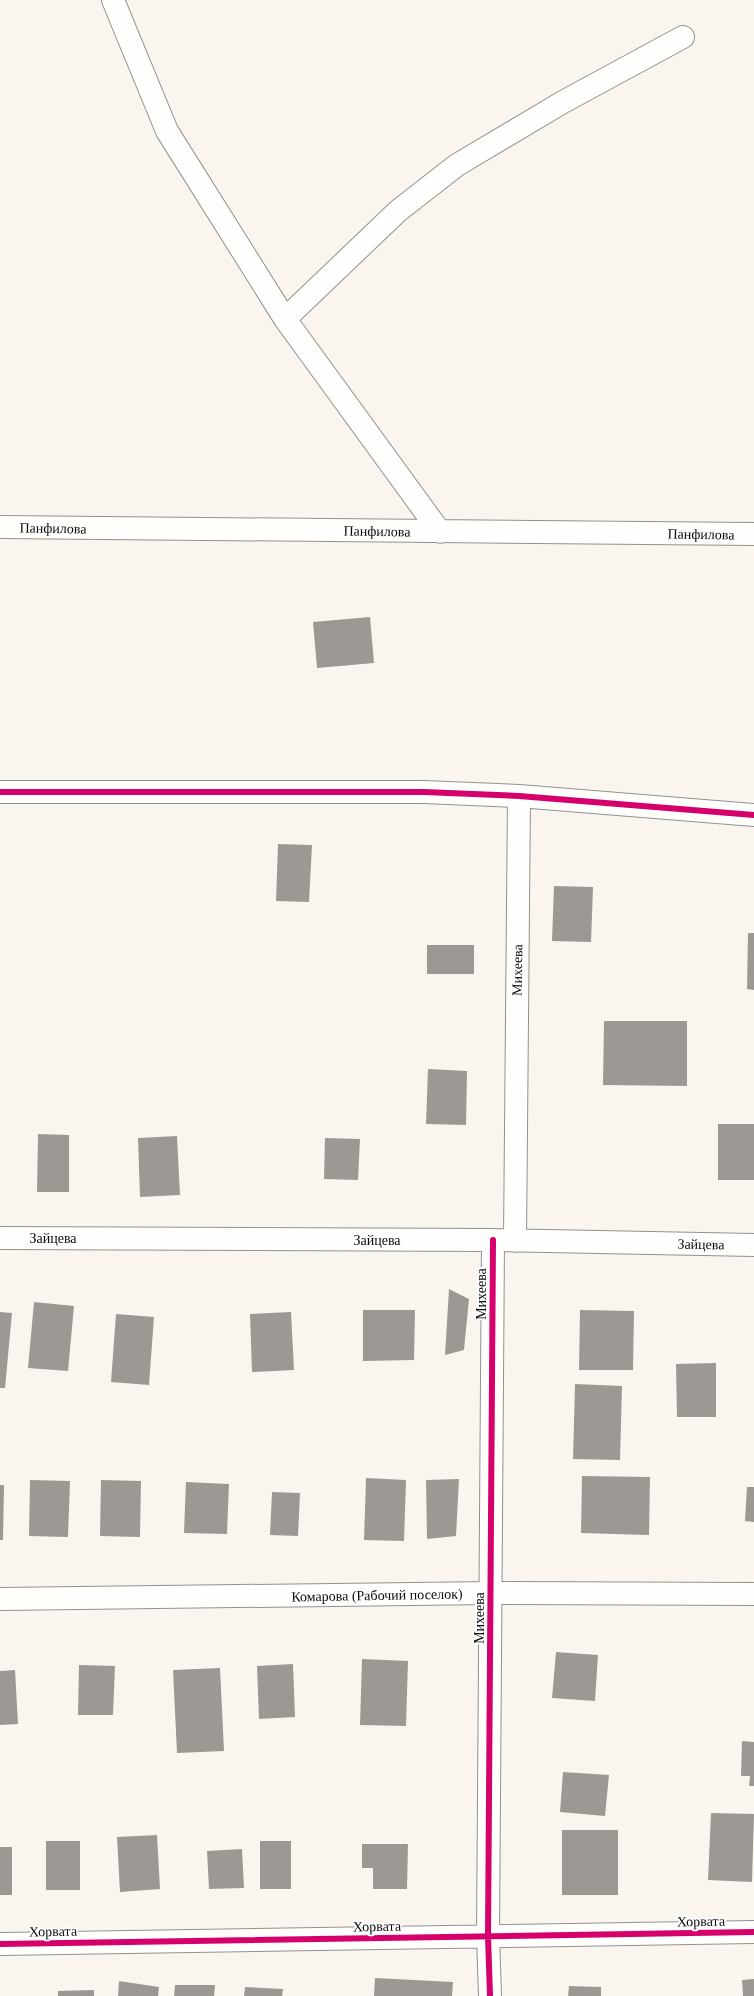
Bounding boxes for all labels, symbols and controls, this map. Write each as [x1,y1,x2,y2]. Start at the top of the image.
street label: Панфилова [19,520,87,537]
street label: Панфилова [343,523,411,540]
street label: Панфилова [667,526,735,543]
street label: Михеева [510,943,525,996]
street label: Зайцева [29,1231,77,1246]
street label: Зайцева [353,1233,401,1248]
street label: Зайцева [677,1237,725,1252]
street label: Михеева [474,1267,489,1320]
street label: Комарова (Рабочий поселок) [291,1587,463,1605]
street label: Михеева [472,1591,487,1644]
street label: Хорвата [677,1914,726,1929]
street label: Хорвата [353,1919,402,1934]
street label: Хорвата [29,1924,78,1939]

